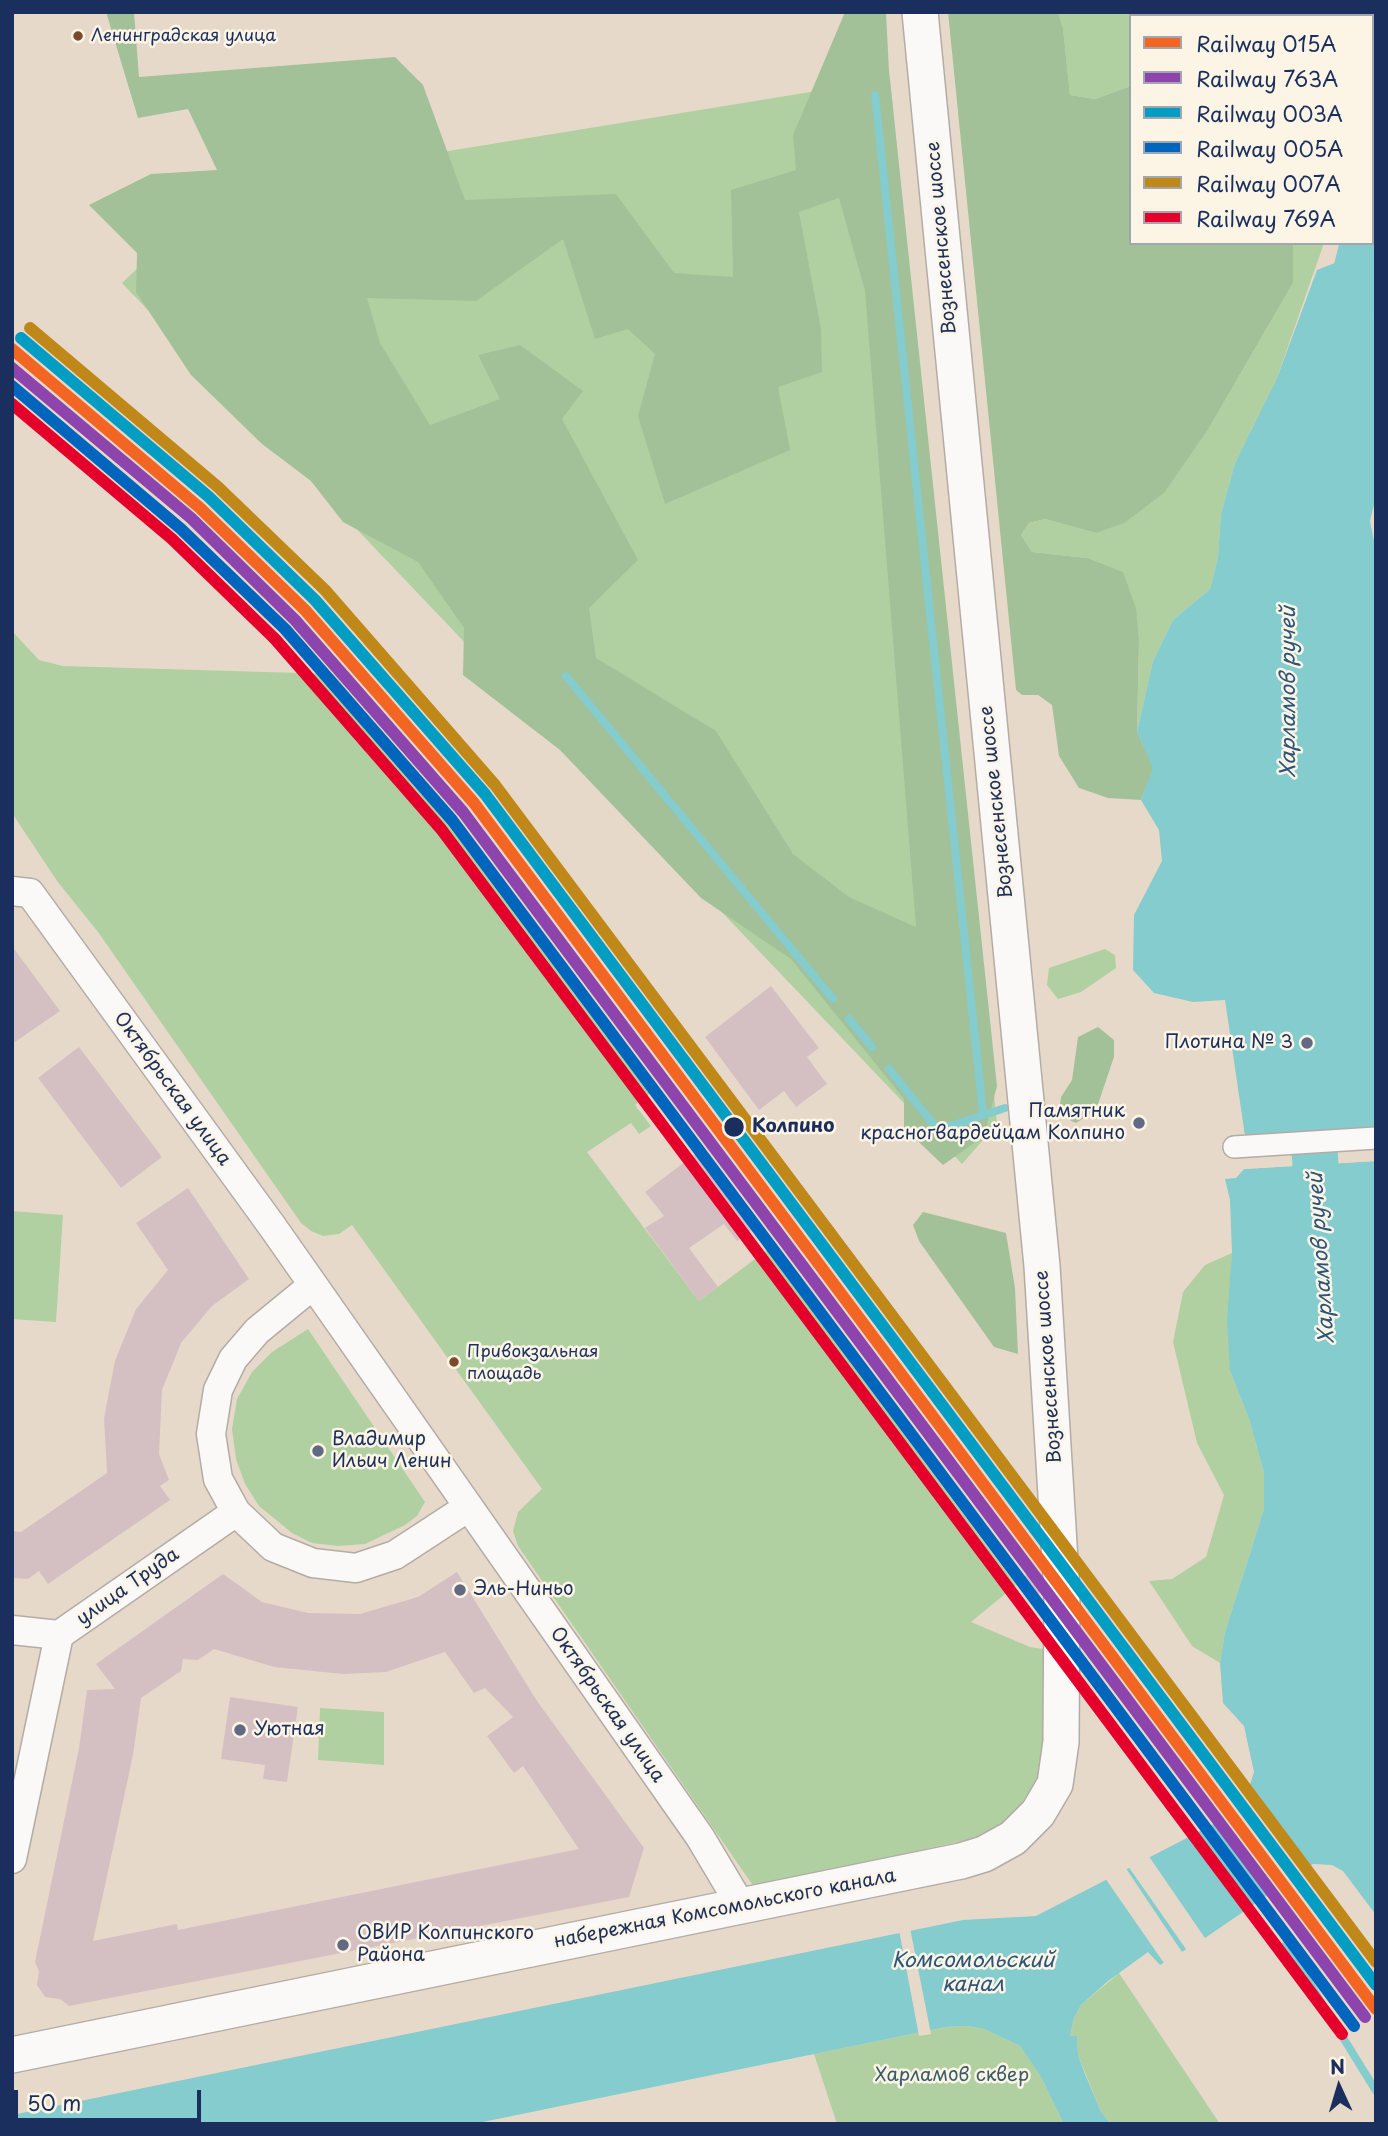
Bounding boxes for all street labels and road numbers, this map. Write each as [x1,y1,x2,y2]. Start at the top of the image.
street label: Вознесенское шоссе [922,141,962,335]
street label: Вознесенское шоссе [976,704,1018,900]
street label: Октябрьская улица [109,1008,235,1170]
street label: Вознесенское шоссе [1031,1270,1067,1464]
street label: улица Труда [72,1543,184,1631]
street label: Октябрьская улица [545,1623,669,1787]
street label: набережная Комсомольского канала [552,1865,898,1953]

